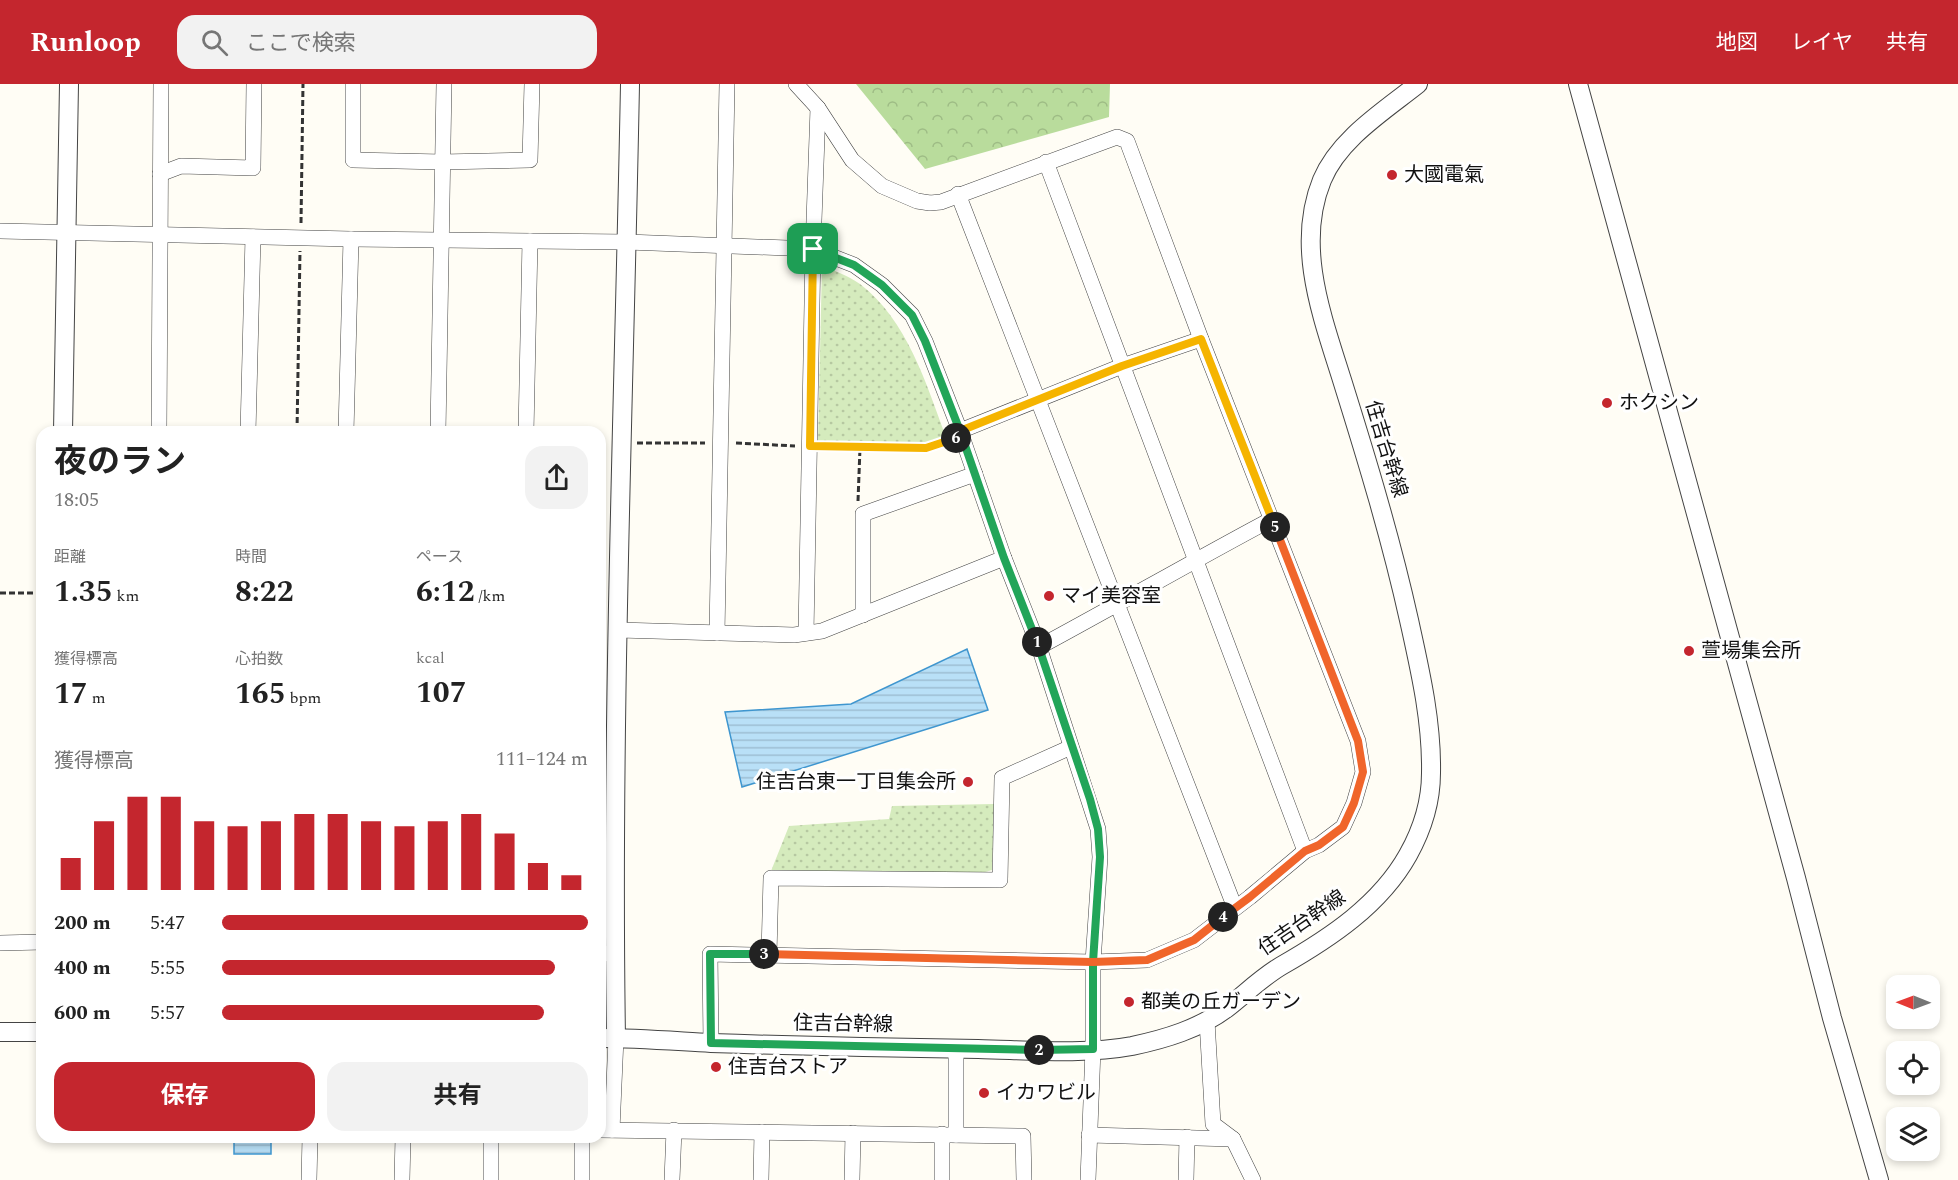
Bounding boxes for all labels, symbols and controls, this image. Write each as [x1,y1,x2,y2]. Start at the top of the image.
search box [177,15,597,69]
text: Runloop [30,21,141,64]
icon: search [198,26,231,59]
text: ここで検索 [246,27,356,60]
text: 地図 [1716,27,1758,59]
text: レイヤ [1791,27,1853,59]
text: 共有 [1886,27,1928,59]
place label: 大國電氣 [1404,160,1484,190]
marker: 大國電氣 [1385,168,1399,182]
pin [787,223,838,274]
icon: arrive [796,232,829,265]
place label: ホクシン [1619,388,1699,418]
marker: ホクシン [1600,396,1614,410]
street label: 住吉台幹線 [1357,397,1415,501]
pin: 6 [941,423,971,453]
text: 6 [952,426,960,450]
text: 夜のラン [54,437,186,487]
button: share [525,446,588,509]
text: 18:05 [54,485,99,515]
pin: 5 [1260,512,1290,542]
text: 5 [1271,515,1279,539]
text: 距離 [54,545,86,569]
text: 時間 [235,545,267,569]
text: ペース [416,545,463,569]
text: 1.35 [54,569,113,615]
text: 8:22 [235,569,294,615]
text: 6:12 [416,569,475,615]
place label: マイ美容室 [1061,581,1161,611]
text: km [113,584,139,608]
text: /km [475,584,505,608]
marker: マイ美容室 [1042,589,1056,603]
pin: 1 [1022,627,1052,657]
text: 1 [1033,630,1041,654]
place label: 萱場集会所 [1701,636,1801,666]
marker: 萱場集会所 [1682,644,1696,658]
text: kcal [416,646,445,670]
text: 獲得標高 [54,647,118,671]
text: 心拍数 [235,647,283,671]
text: 107 [416,670,467,716]
text: 17 [54,671,88,717]
text: 165 [235,671,286,717]
text: m [88,686,105,710]
text: bpm [286,686,321,710]
text: 111–124 m [496,744,588,774]
text: 獲得標高 [54,746,134,776]
place label: 住吉台東一丁目集会所 [756,767,956,797]
marker: 住吉台東一丁目集会所 [961,775,975,789]
street label: 住吉台幹線 [1252,883,1352,963]
pin: 4 [1208,902,1238,932]
text: 4 [1219,905,1227,929]
text: 200 m [54,908,111,938]
text: 5:47 [150,908,185,938]
pin: 3 [749,939,779,969]
text: 3 [760,942,768,966]
text: 400 m [54,953,111,983]
text: 5:55 [150,953,185,983]
north arrow [1886,975,1940,1029]
map controls [1886,975,1940,1161]
place label: 都美の丘ガーデン [1141,987,1301,1017]
marker: 都美の丘ガーデン [1122,995,1136,1009]
text: 600 m [54,998,111,1028]
text: 5:57 [150,998,185,1028]
street label: 住吉台幹線 [793,1008,893,1040]
pin: 2 [1024,1035,1054,1065]
text: 2 [1035,1038,1043,1062]
button: locate [1886,1041,1940,1095]
place label: 住吉台ストア [728,1052,848,1082]
marker: 住吉台ストア [709,1060,723,1074]
button: 保存 [54,1062,315,1131]
button: 共有 [327,1062,588,1131]
place label: イカワビル [996,1078,1096,1108]
marker: イカワビル [977,1086,991,1100]
button: layers [1886,1107,1940,1161]

